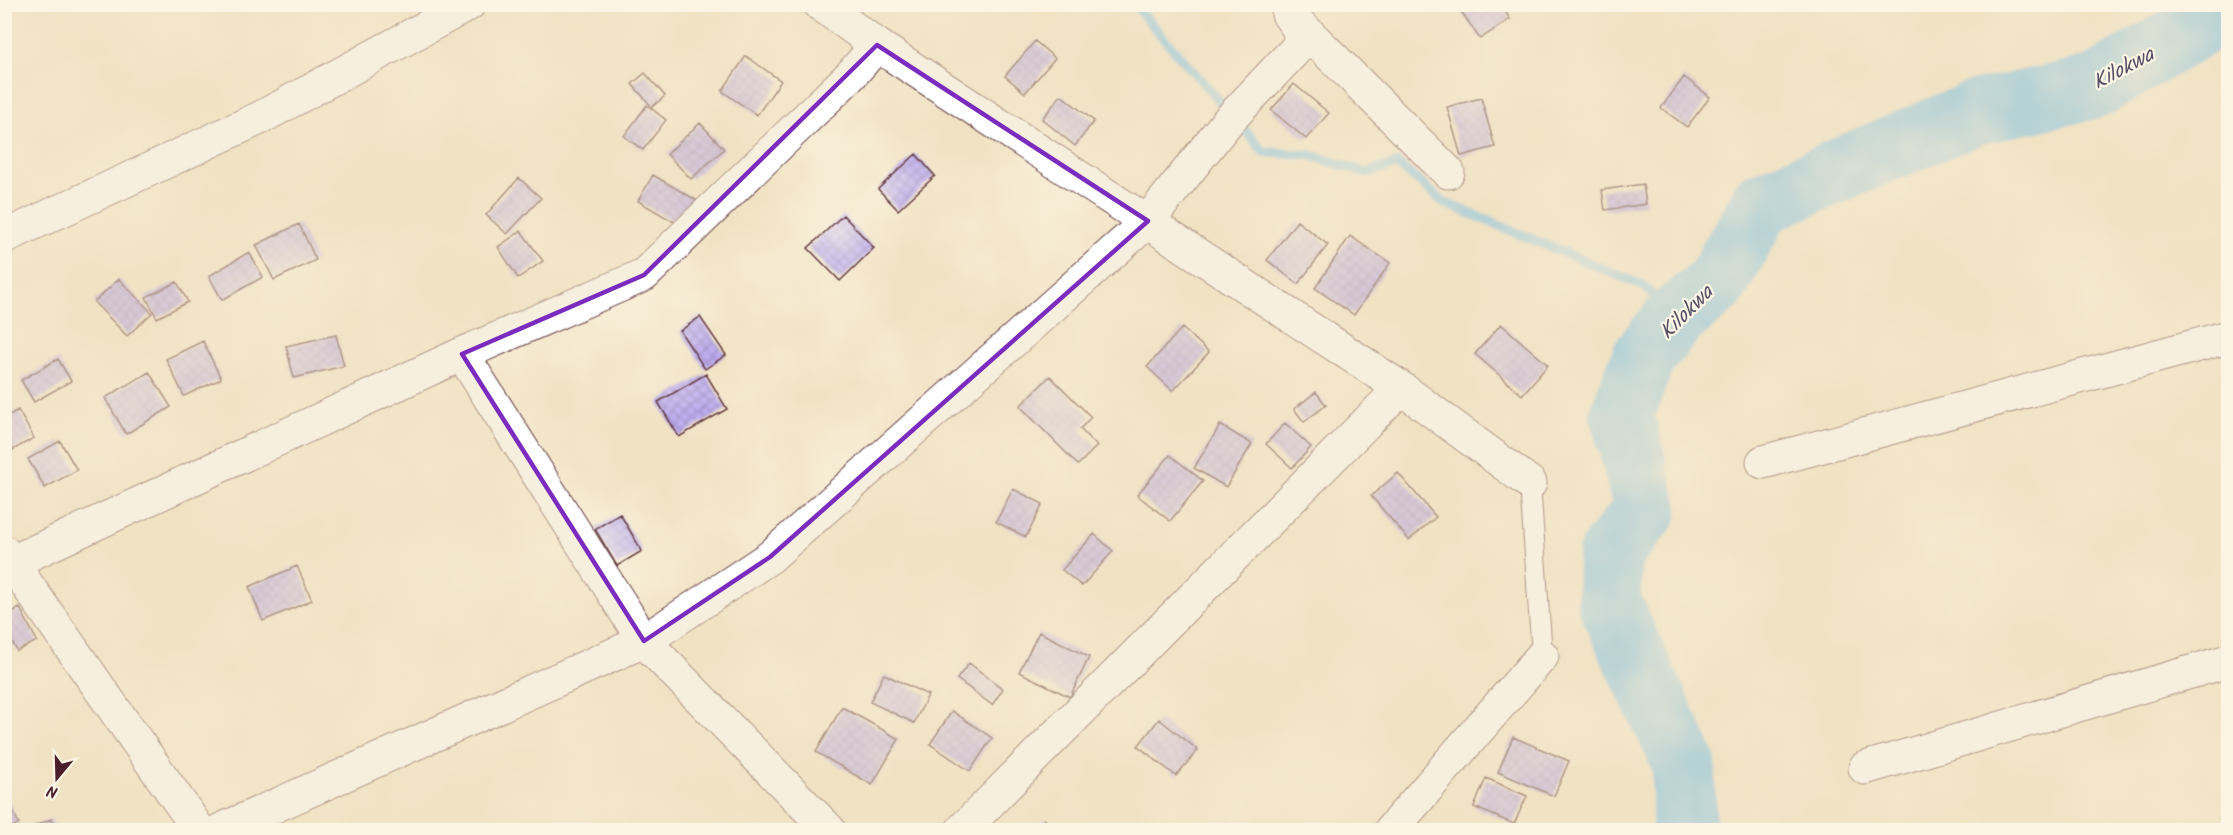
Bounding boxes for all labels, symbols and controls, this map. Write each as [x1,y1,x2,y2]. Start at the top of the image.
water label: Kilokwa [2087,39,2162,99]
water label: Kilokwa [1652,277,1723,348]
north arrow [27,748,87,808]
text: N [44,777,61,804]

